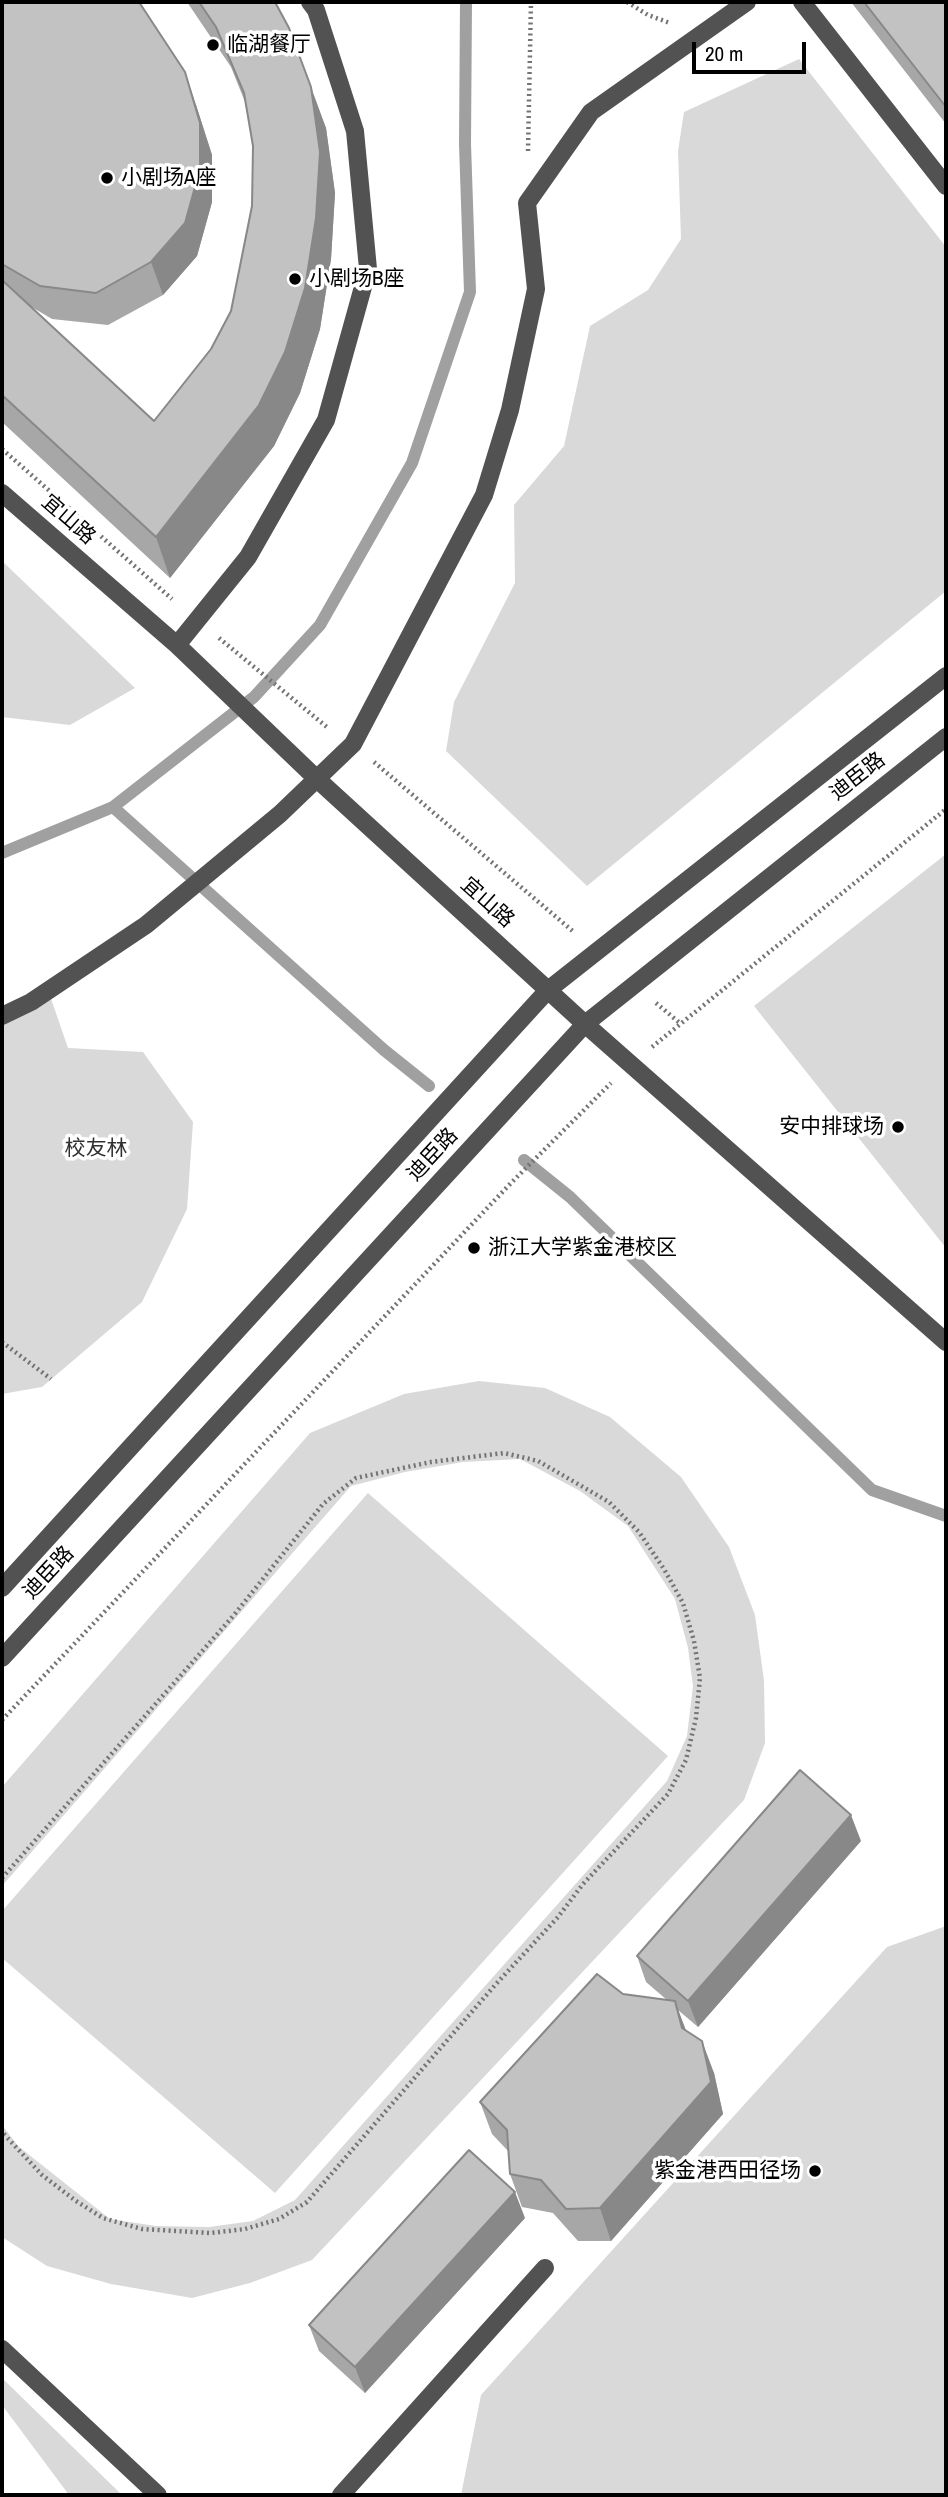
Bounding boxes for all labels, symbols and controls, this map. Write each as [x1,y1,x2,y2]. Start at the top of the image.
scale bar [696,28,810,72]
place label: 临湖餐厅 [227,32,311,58]
marker: 临湖餐厅 [205,37,221,53]
text: 20 m [705,39,743,68]
place label: 小剧场A座 [121,165,216,191]
marker: 小剧场A座 [99,170,115,186]
place label: 小剧场B座 [309,266,404,292]
marker: 小剧场B座 [287,271,303,287]
street label: 宜山路 [36,490,100,550]
street label: 迪臣路 [825,748,891,806]
street label: 宜山路 [455,873,519,933]
place label: 安中排球场 [779,1114,884,1140]
marker: 安中排球场 [890,1119,906,1135]
street label: 迪臣路 [402,1123,464,1187]
park label: 校友林 [65,1136,127,1162]
place label: 浙江大学紫金港校区 [488,1235,677,1261]
marker: 浙江大学紫金港校区 [466,1240,482,1256]
street label: 迪臣路 [18,1541,80,1605]
place label: 紫金港西田径场 [654,2158,801,2184]
marker: 紫金港西田径场 [807,2163,823,2179]

